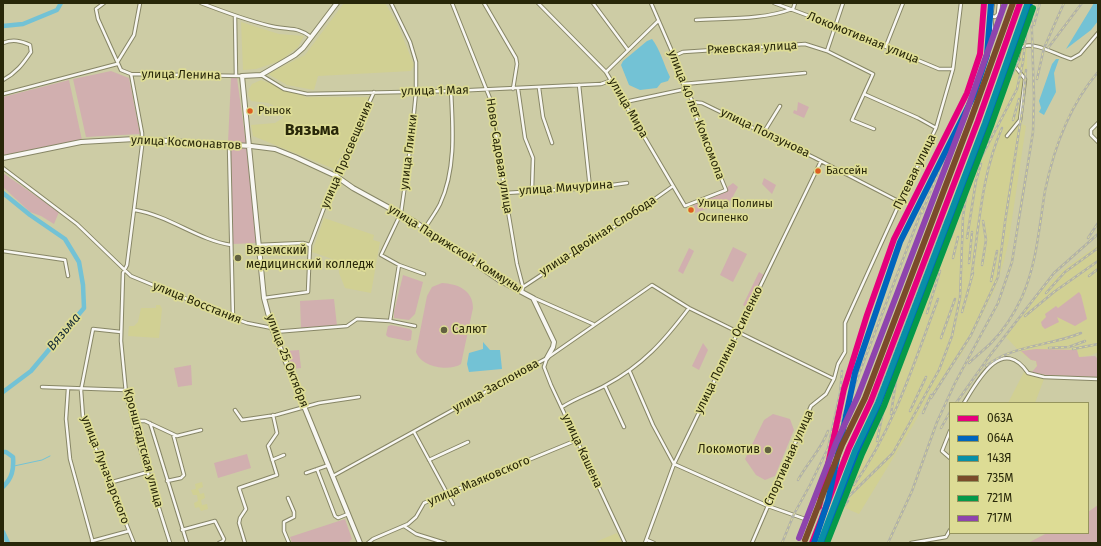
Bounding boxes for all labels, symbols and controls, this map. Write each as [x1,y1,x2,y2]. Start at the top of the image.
street label: Локомотивная улица [805,9,921,67]
street label: Ржевская улица [707,38,797,58]
street label: улица 40 лет Комсомола [665,48,727,182]
street label: улица Ленина [141,67,221,83]
street label: улица Мира [605,76,651,140]
street label: улица 1 Мая [401,83,469,99]
street label: Ново-Садовая улица [483,97,515,215]
street label: улица Просвещения [318,99,376,211]
place label: Рынок [258,104,291,118]
street label: улица Ползунова [718,105,812,161]
marker: Рынок [245,106,255,116]
street label: улица Глинки [397,113,421,191]
district label: Вязьма [285,121,339,141]
street label: Путевая улица [891,132,939,212]
street label: улица Космонавтов [131,133,241,153]
place label: Бассейн [826,164,868,178]
marker: Бассейн [813,166,823,176]
street label: улица Мичурина [519,178,613,198]
street label: улица Двойная Слобода [537,193,659,279]
place label: Улица Полины Осипенко [698,197,773,223]
street label: улица Парижской Коммуны [385,202,525,296]
marker: Улица Полины Осипенко [686,205,696,215]
place label: Вяземский медицинский колледж [246,244,374,272]
marker: Вяземский медицинский колледж [233,253,243,263]
street label: улица Восстания [150,279,244,327]
street label: улица Полины Осипенко [692,284,766,416]
water label: Вязьма [44,310,84,354]
street label: улица 25 Октября [263,312,311,410]
place label: Салют [452,323,487,337]
marker: Салют [439,325,449,335]
street label: улица Заслонова [450,356,542,416]
street label: Кронштадтская улица [120,387,166,509]
legend [949,402,1089,534]
street label: Спортивная улица [761,408,817,508]
text: 063А [987,411,1013,425]
street label: улица Кашена [559,412,605,490]
street label: улица Луначарского [78,414,132,526]
text: 064А [987,431,1013,445]
place label: Локомотив [698,443,760,457]
marker: Локомотив [763,445,773,455]
text: 143Я [987,451,1012,465]
street label: улица Маяковского [426,453,532,509]
text: 735М [987,471,1014,485]
text: 721М [987,491,1012,505]
text: 717М [987,511,1012,525]

